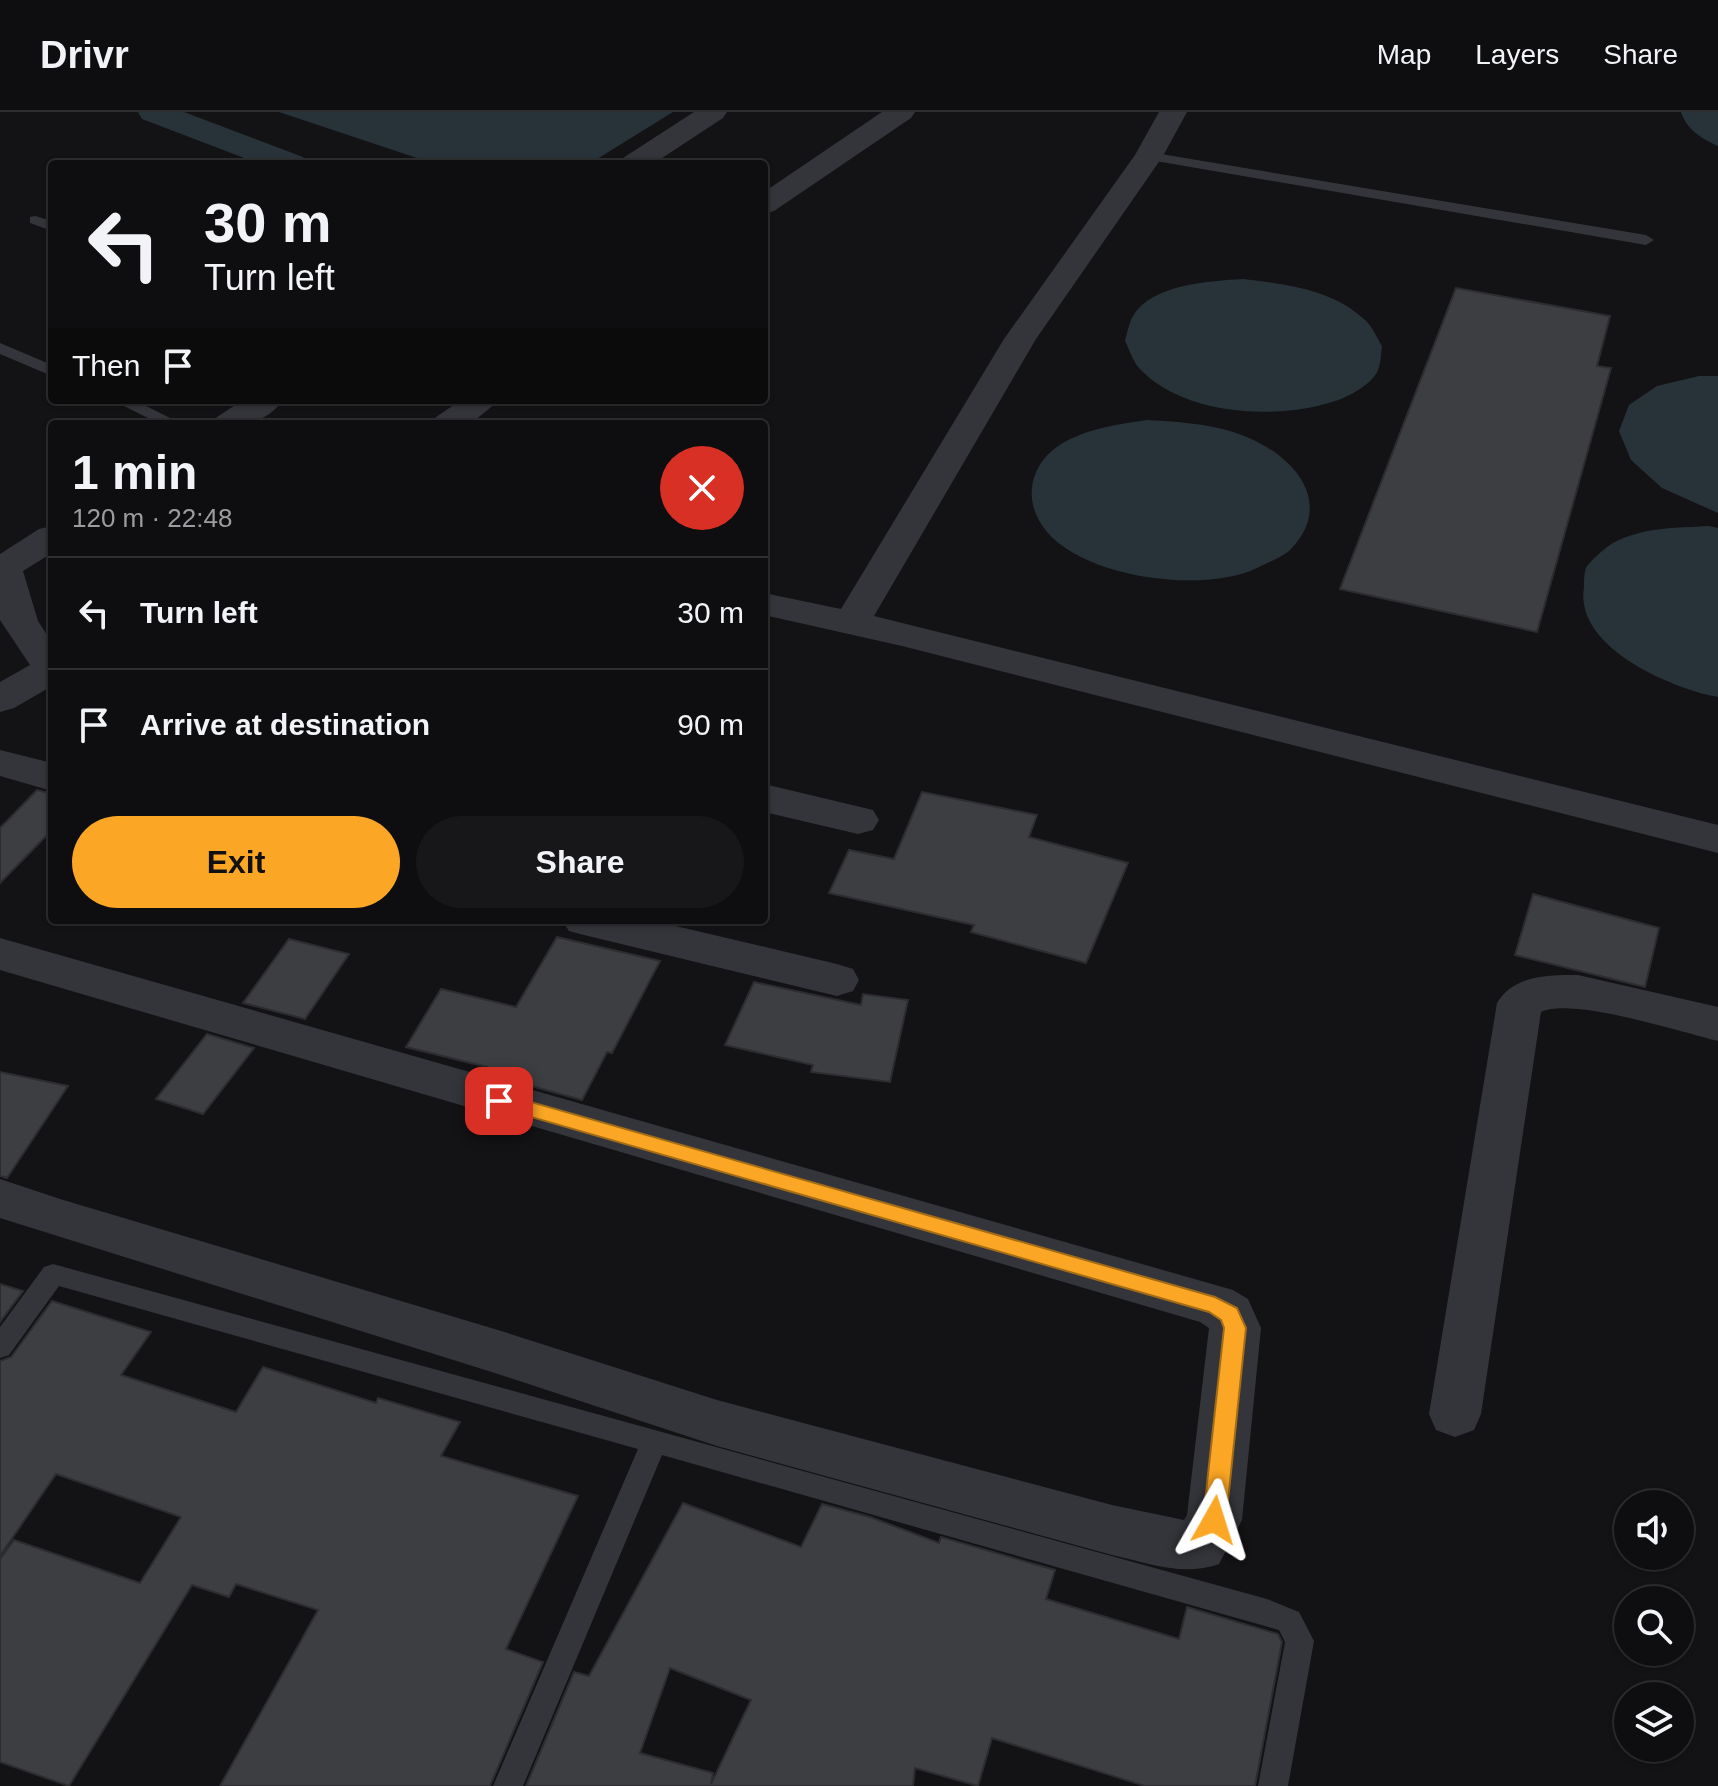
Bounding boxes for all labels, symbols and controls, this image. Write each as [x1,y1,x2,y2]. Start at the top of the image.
text: Drivr [40,34,129,76]
text: Map [1377,39,1431,70]
text: Layers [1475,39,1559,70]
text: Share [1603,39,1678,70]
text: 30 m [204,191,332,254]
icon: left [72,192,176,296]
text: Turn left [204,257,335,298]
icon: arrive [156,344,200,388]
text: Then [72,349,140,382]
text: 1 min [72,446,197,499]
button: close [660,446,744,530]
text: 120 m · 22:48 [72,503,232,533]
icon: left [72,591,116,635]
text: Turn left [140,596,258,629]
text: 30 m [677,596,744,629]
icon: arrive [72,703,116,747]
text: Arrive at destination [140,708,430,741]
text: 90 m [677,708,744,741]
button: Exit [72,816,400,908]
button: Share [416,816,744,908]
pin [465,1067,533,1135]
icon: arrive [477,1079,521,1123]
position arrow [1172,1478,1256,1562]
map controls [1614,1490,1694,1762]
button: sound [1614,1490,1694,1570]
button: search [1614,1586,1694,1666]
button: layers [1614,1682,1694,1762]

